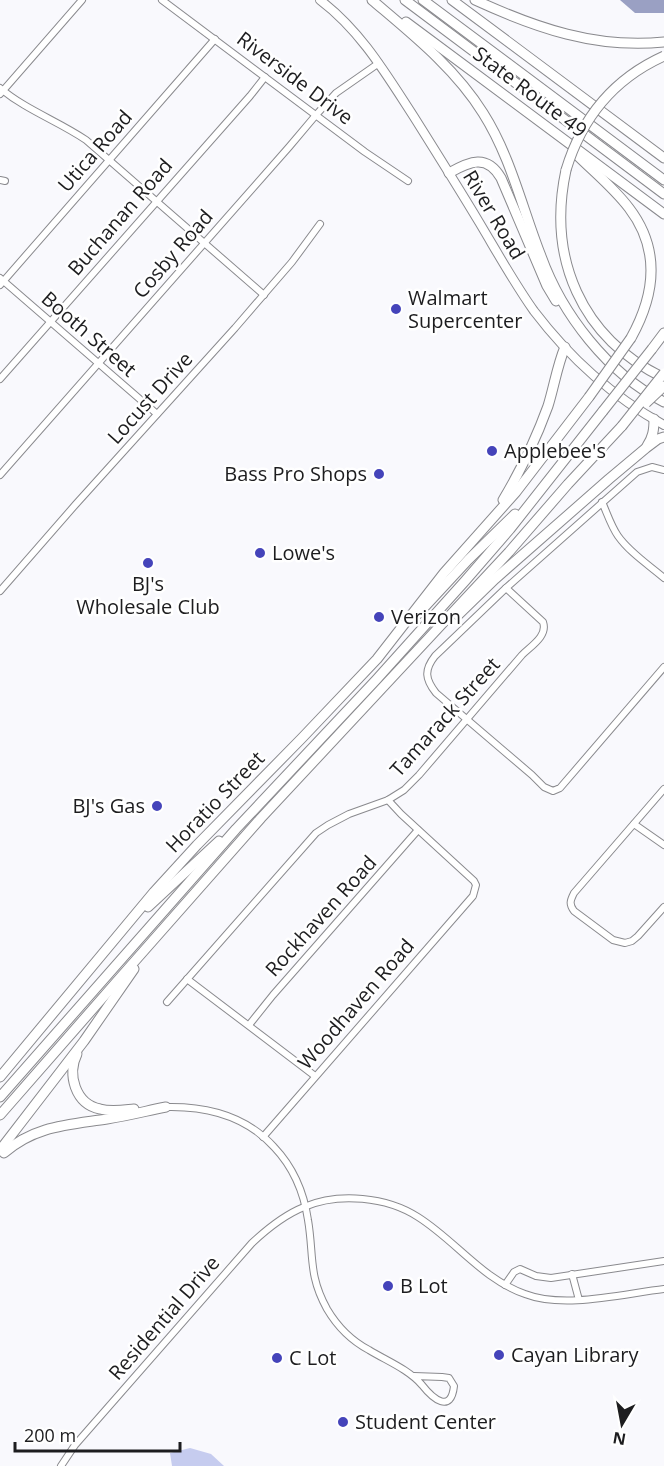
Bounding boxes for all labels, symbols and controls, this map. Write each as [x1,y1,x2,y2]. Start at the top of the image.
street label: Riverside Drive [232,25,359,130]
street label: State Route 49 [468,40,593,143]
street label: Utica Road [52,104,138,197]
street label: Buchanan Road [61,152,178,281]
street label: River Road [457,165,532,264]
street label: Cosby Road [127,204,219,304]
place label: Walmart Supercenter [408,284,522,334]
street label: Booth Street [36,285,143,382]
marker: Walmart Supercenter [389,302,403,316]
street label: Locust Drive [101,346,198,449]
place label: Applebee's [504,437,606,464]
marker: Applebee's [485,444,499,458]
place label: Bass Pro Shops [224,460,367,487]
marker: Bass Pro Shops [372,467,386,481]
place label: Lowe's [272,539,335,566]
marker: Lowe's [253,546,267,560]
marker: BJ's Wholesale Club [141,556,155,570]
place label: BJ's Wholesale Club [76,570,220,620]
place label: Verizon [391,603,461,630]
marker: Verizon [372,610,386,624]
street label: Tamarack Street [384,651,506,782]
street label: Horatio Street [159,745,270,858]
place label: BJ's Gas [72,792,145,819]
marker: BJ's Gas [150,799,164,813]
street label: Rockhaven Road [259,849,382,982]
street label: Woodhaven Road [291,933,420,1075]
street label: Residential Drive [102,1250,225,1386]
place label: B Lot [400,1272,448,1299]
marker: B Lot [381,1279,395,1293]
place label: Cayan Library [511,1341,639,1368]
place label: C Lot [289,1344,336,1371]
marker: Cayan Library [492,1348,506,1362]
marker: C Lot [270,1351,284,1365]
north arrow [592,1394,652,1454]
place label: Student Center [355,1408,496,1435]
scale bar [15,1415,180,1453]
marker: Student Center [336,1415,350,1429]
text: 200 m [24,1423,76,1447]
text: N [611,1427,628,1451]

